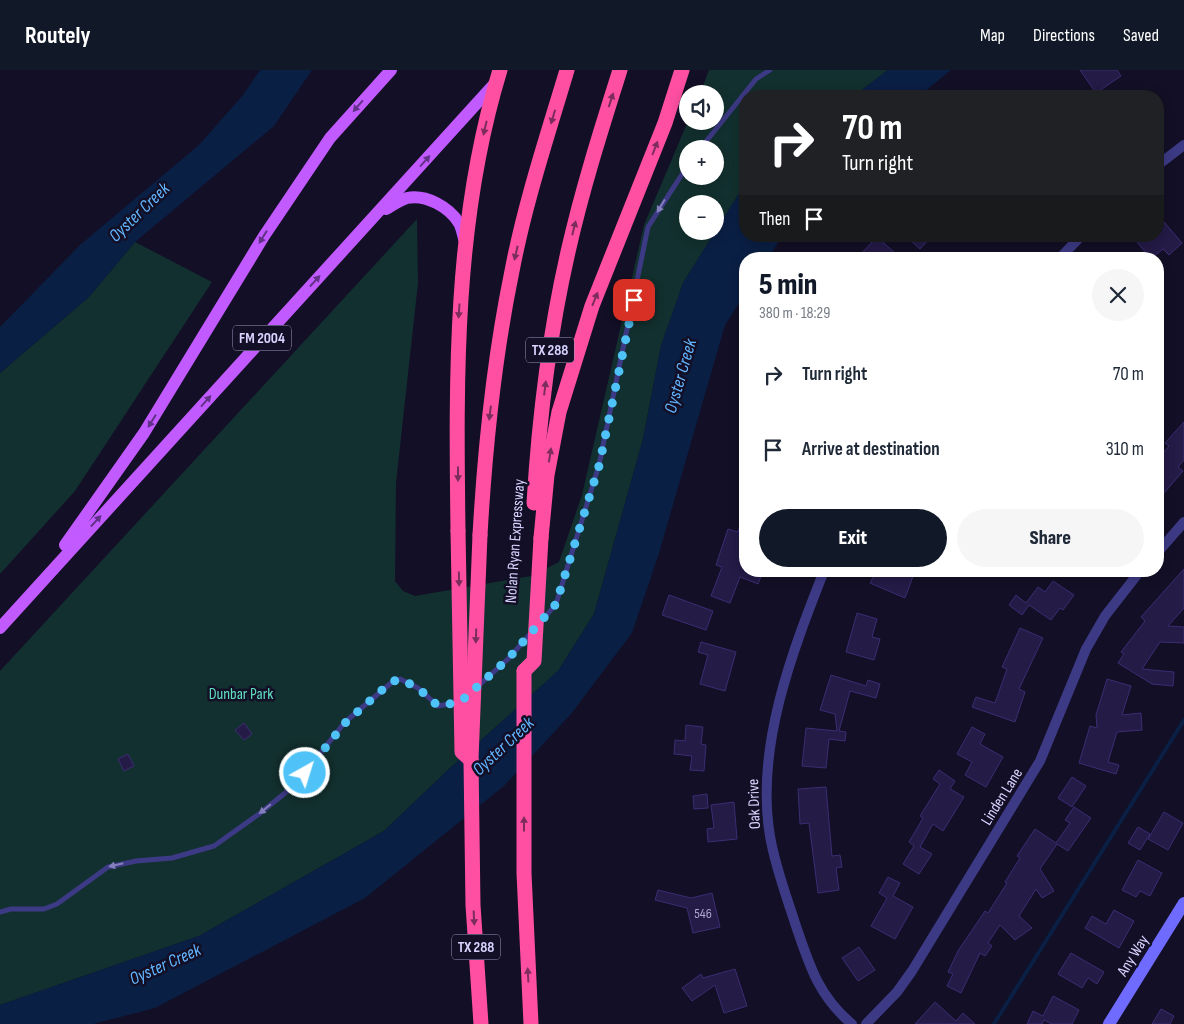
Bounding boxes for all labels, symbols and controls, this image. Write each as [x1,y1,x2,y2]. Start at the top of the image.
text: Routely [25,21,90,50]
text: Map [980,25,1005,46]
text: Directions [1033,25,1095,46]
text: Saved [1123,25,1159,46]
map controls [679,85,724,240]
button: sound [679,85,724,130]
one-way arrow [607,93,615,108]
one-way arrow [352,100,364,112]
text: 70 m [842,107,902,150]
one-way arrow [549,109,556,124]
icon: right [759,110,824,175]
one-way arrow [481,121,489,136]
button: + [679,140,724,185]
one-way arrow [652,141,660,155]
text: Turn right [842,150,913,177]
one-way arrow [419,155,431,167]
water label: Oyster Creek [105,178,175,246]
button: − [679,195,724,240]
one-way arrow [657,199,666,212]
icon: arrive [800,205,828,233]
text: Then [759,208,790,231]
one-way arrow [570,221,578,236]
one-way arrow [258,231,267,244]
one-way arrow [512,245,520,260]
text: 5 min [759,267,817,303]
button: close [1092,269,1144,321]
one-way arrow [309,275,321,287]
pin [613,279,655,321]
icon: arrive [620,286,648,314]
one-way arrow [591,291,599,306]
one-way arrow [455,303,463,319]
text: 380 m · 18:29 [759,304,830,323]
road number: FM 2004 [233,326,291,350]
water label: Oyster Creek [660,335,701,416]
road number: TX 288 [526,338,574,362]
icon: right [759,361,787,389]
text: Turn right [802,363,867,386]
text: 70 m [1113,363,1144,386]
one-way arrow [541,380,549,396]
one-way arrow [200,395,212,407]
one-way arrow [486,406,494,422]
one-way arrow [147,415,156,428]
icon: arrive [759,436,787,464]
text: Arrive at destination [802,438,940,461]
text: 310 m [1106,438,1144,461]
one-way arrow [547,446,555,462]
one-way arrow [454,466,462,482]
street label: Nolan Ryan Expressway [502,478,529,604]
button: Exit [759,509,947,567]
button: Share [957,509,1144,567]
one-way arrow [90,515,102,527]
one-way arrow [455,572,463,588]
one-way arrow [471,628,479,644]
park label: Dunbar Park [209,685,273,704]
water label: Oyster Creek [468,712,539,780]
position arrow [278,746,330,798]
street label: Linden Lane [977,765,1027,829]
street label: Oak Drive [744,778,765,830]
one-way arrow [259,804,272,815]
one-way arrow [520,816,528,832]
one-way arrow [109,861,124,869]
house number: 546 [694,905,712,922]
one-way arrow [471,910,479,926]
street label: Any Way [1113,932,1153,981]
road number: TX 288 [452,934,500,960]
water label: Oyster Creek [126,939,205,990]
one-way arrow [524,967,532,983]

